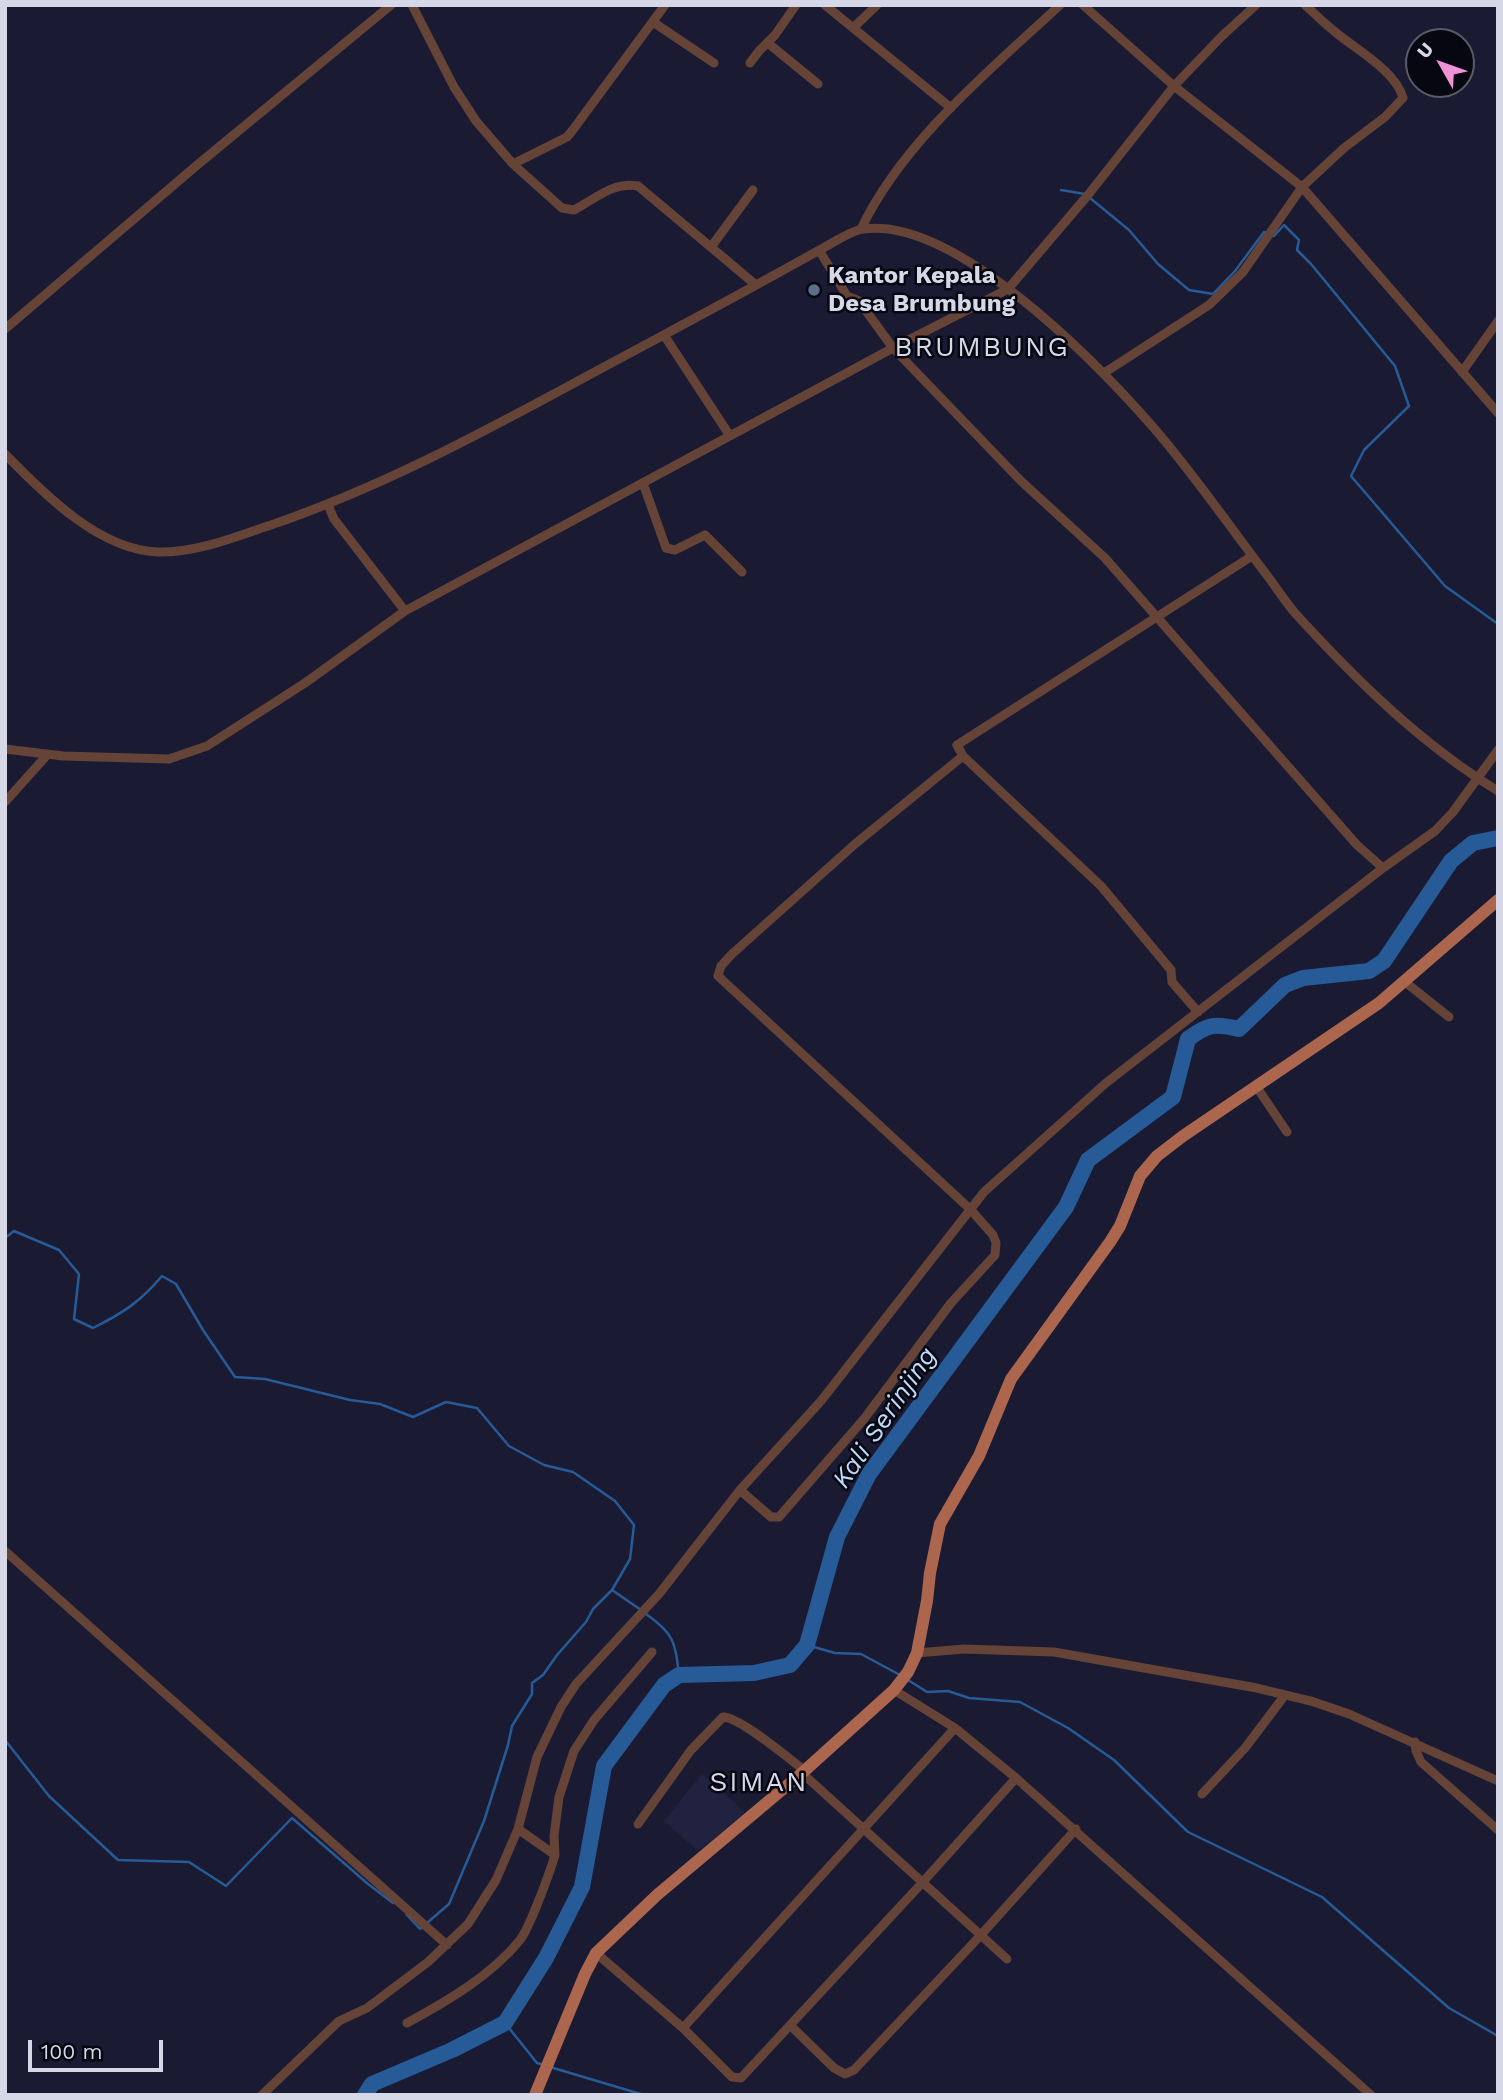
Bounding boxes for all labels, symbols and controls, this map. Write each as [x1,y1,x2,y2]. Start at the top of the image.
north arrow [1405,28,1475,98]
text: U [1412,38,1438,63]
place label: Kantor Kepala Desa Brumbung [828,262,1015,318]
marker: Kantor Kepala Desa Brumbung [806,282,822,298]
district label: BRUMBUNG [895,331,1069,365]
water label: Kali Serinjing [826,1341,944,1495]
district label: SIMAN [710,1766,808,1800]
scale bar [32,2026,166,2070]
text: 100 m [41,2039,103,2064]

